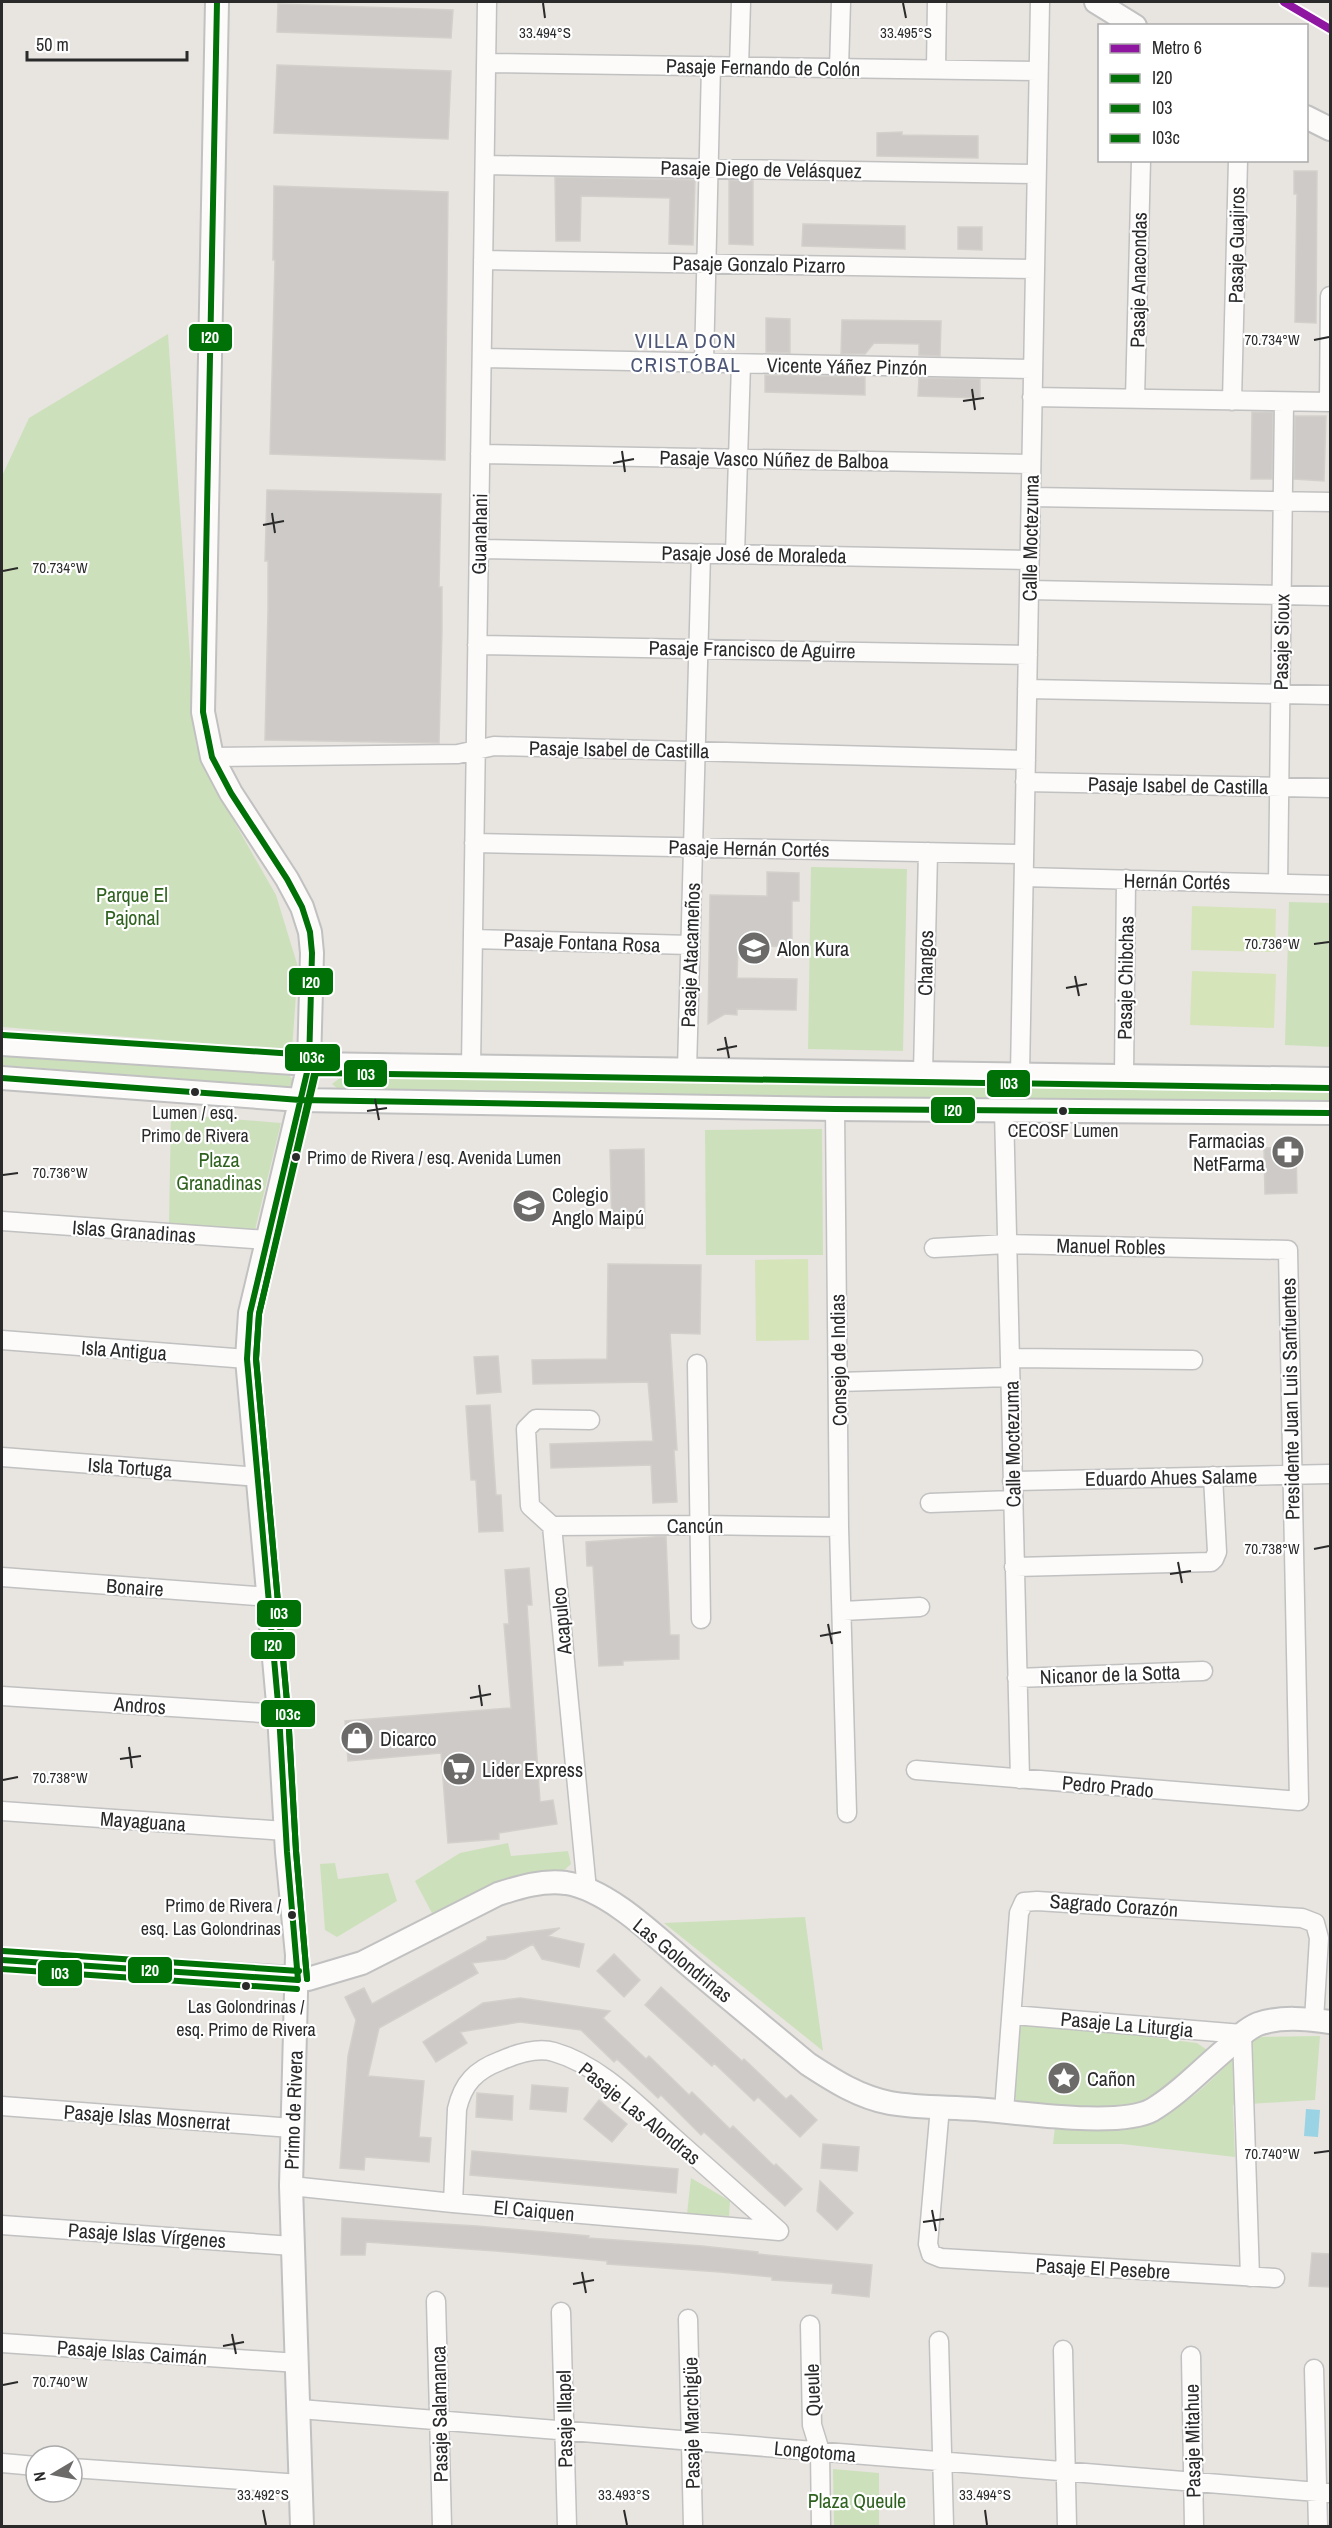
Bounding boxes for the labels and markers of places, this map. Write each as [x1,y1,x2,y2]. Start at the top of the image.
school or university icon: Alon Kura [736,930,772,966]
place label: Alon Kura [776,935,849,962]
marker: Lumen / esq. Primo de Rivera [189,1086,201,1098]
place label: Lumen / esq. Primo de Rivera [141,1100,249,1148]
marker: CECOSF Lumen [1057,1105,1069,1117]
place label: CECOSF Lumen [1008,1118,1118,1143]
place label: Farmacias NetFarma [1188,1127,1265,1177]
pharmacy icon: Farmacias NetFarma [1270,1134,1306,1170]
place label: Primo de Rivera / esq. Avenida Lumen [307,1145,561,1170]
marker: Primo de Rivera / esq. Avenida Lumen [290,1151,302,1163]
place label: Colegio Anglo Maipú [551,1181,644,1231]
school or university icon: Colegio Anglo Maipú [511,1188,547,1224]
shop icon: Dicarco [339,1720,375,1756]
place label: Dicarco [380,1725,437,1752]
supermarket icon: Lider Express [441,1751,477,1787]
place label: Lider Express [482,1756,583,1783]
place label: Primo de Rivera / esq. Las Golondrinas [141,1893,282,1941]
marker: Primo de Rivera / esq. Las Golondrinas [286,1909,298,1921]
marker: Las Golondrinas / esq. Primo de Rivera [240,1980,252,1992]
place label: Las Golondrinas / esq. Primo de Rivera [176,1994,316,2042]
place icon: Cañon [1046,2060,1082,2096]
place label: Cañon [1087,2065,1135,2092]

